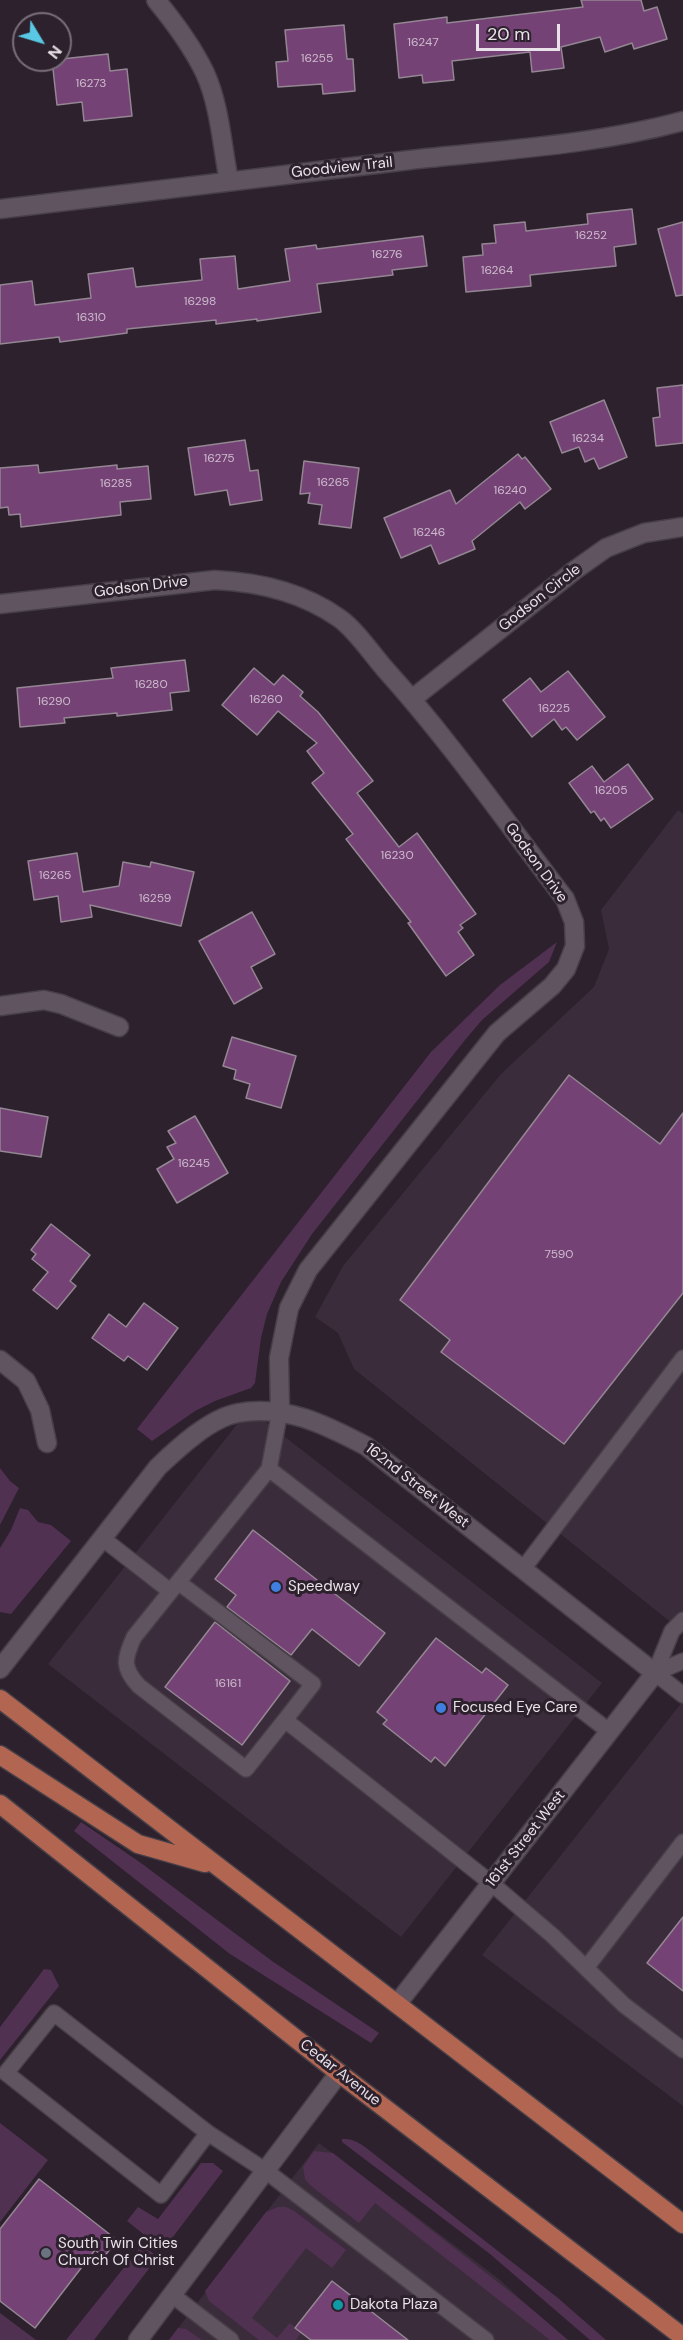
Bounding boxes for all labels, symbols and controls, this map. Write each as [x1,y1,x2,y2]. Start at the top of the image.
north arrow [12,12,72,72]
scale bar [479,12,563,50]
text: 20 m [487,22,530,46]
house number: 16247 [407,36,439,50]
text: N [43,41,67,63]
house number: 16255 [301,52,333,66]
house number: 16273 [76,77,106,91]
street label: Goodview Trail [290,154,394,182]
house number: 16252 [575,229,607,243]
house number: 16276 [371,248,403,262]
house number: 16264 [481,264,513,278]
house number: 16298 [184,295,216,309]
house number: 16310 [76,311,106,325]
house number: 16234 [572,432,604,446]
house number: 16275 [203,452,235,466]
house number: 16265 [317,476,349,490]
house number: 16285 [100,477,132,491]
house number: 16240 [493,484,527,498]
house number: 16246 [413,526,445,540]
street label: Godson Circle [496,561,584,635]
street label: Godson Drive [93,572,189,602]
house number: 16280 [134,678,168,692]
house number: 16260 [249,693,283,707]
house number: 16290 [37,695,71,709]
house number: 16225 [538,702,570,716]
house number: 16205 [594,784,628,798]
street label: Godson Drive [501,820,571,906]
house number: 16230 [380,849,414,863]
house number: 16265 [39,869,71,883]
house number: 16259 [139,892,171,906]
house number: 16245 [178,1157,210,1171]
house number: 7590 [545,1248,573,1262]
street label: 162nd Street West [362,1440,472,1532]
place label: Speedway [288,1578,360,1596]
marker: Speedway [269,1580,283,1594]
house number: 16161 [215,1677,241,1691]
place label: Focused Eye Care [453,1699,578,1717]
marker: Focused Eye Care [434,1701,448,1715]
street label: 161st Street West [483,1787,569,1891]
street label: Cedar Avenue [296,2036,384,2110]
place label: South Twin Cities Church Of Christ [58,2235,178,2270]
marker: South Twin Cities Church Of Christ [39,2246,53,2260]
place label: Dakota Plaza [350,2296,437,2314]
marker: Dakota Plaza [331,2298,345,2312]

